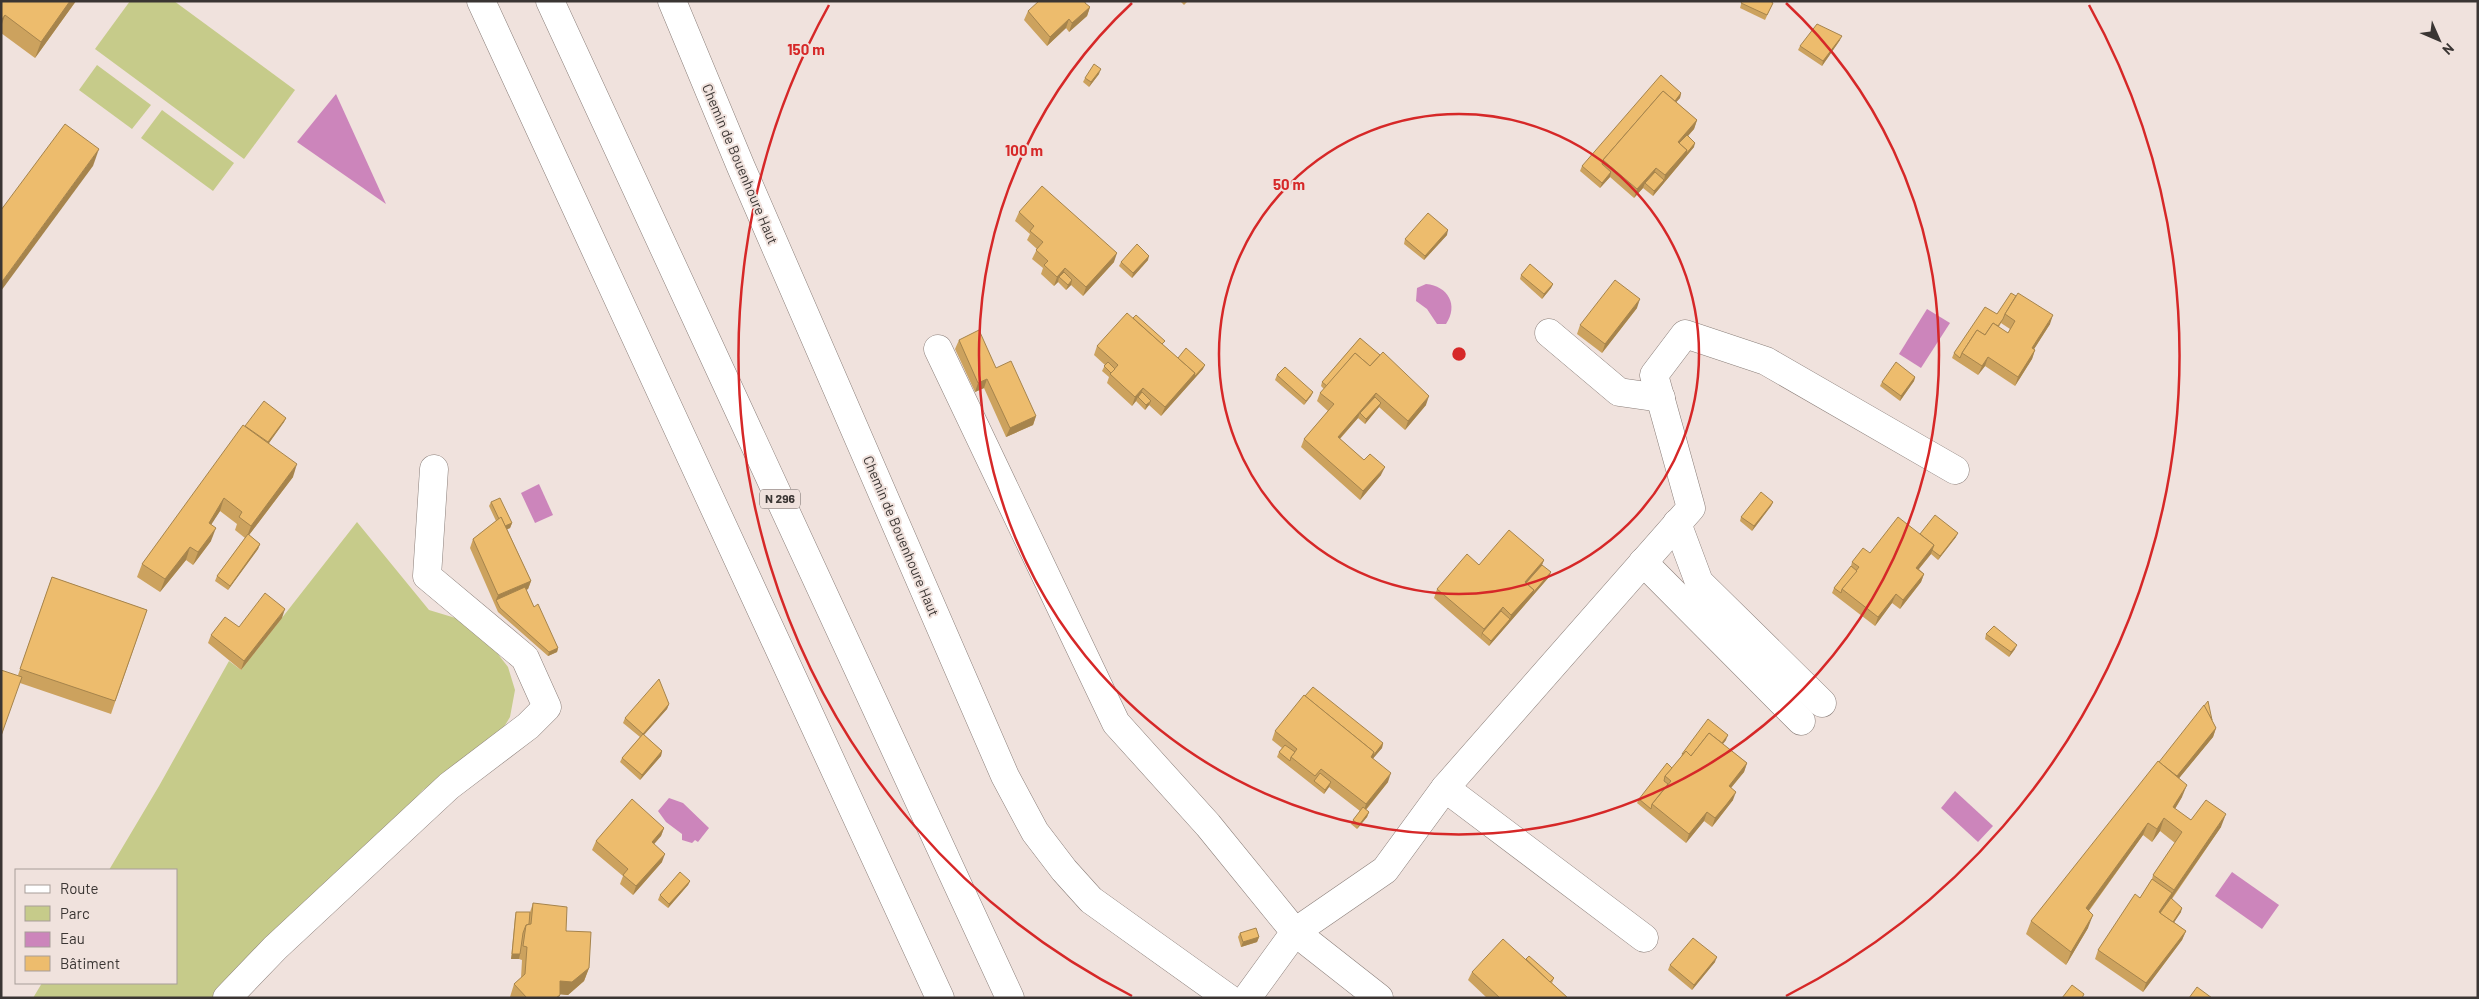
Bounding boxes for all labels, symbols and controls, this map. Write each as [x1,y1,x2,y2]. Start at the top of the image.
north arrow [2414,15,2464,65]
text: 150 m [787,40,825,58]
text: N [2439,40,2458,59]
street label: Chemin de Bouenhoure Haut [699,81,782,247]
text: 100 m [1005,141,1043,159]
text: 50 m [1273,175,1305,193]
centre of rings [1450,345,1468,363]
street label: Chemin de Bouenhoure Haut [860,453,943,619]
road number: N 296 [760,489,800,508]
legend [15,869,178,984]
text: Route [60,879,99,897]
text: Parc [60,904,90,922]
text: Eau [60,929,85,947]
text: Bâtiment [60,954,120,972]

